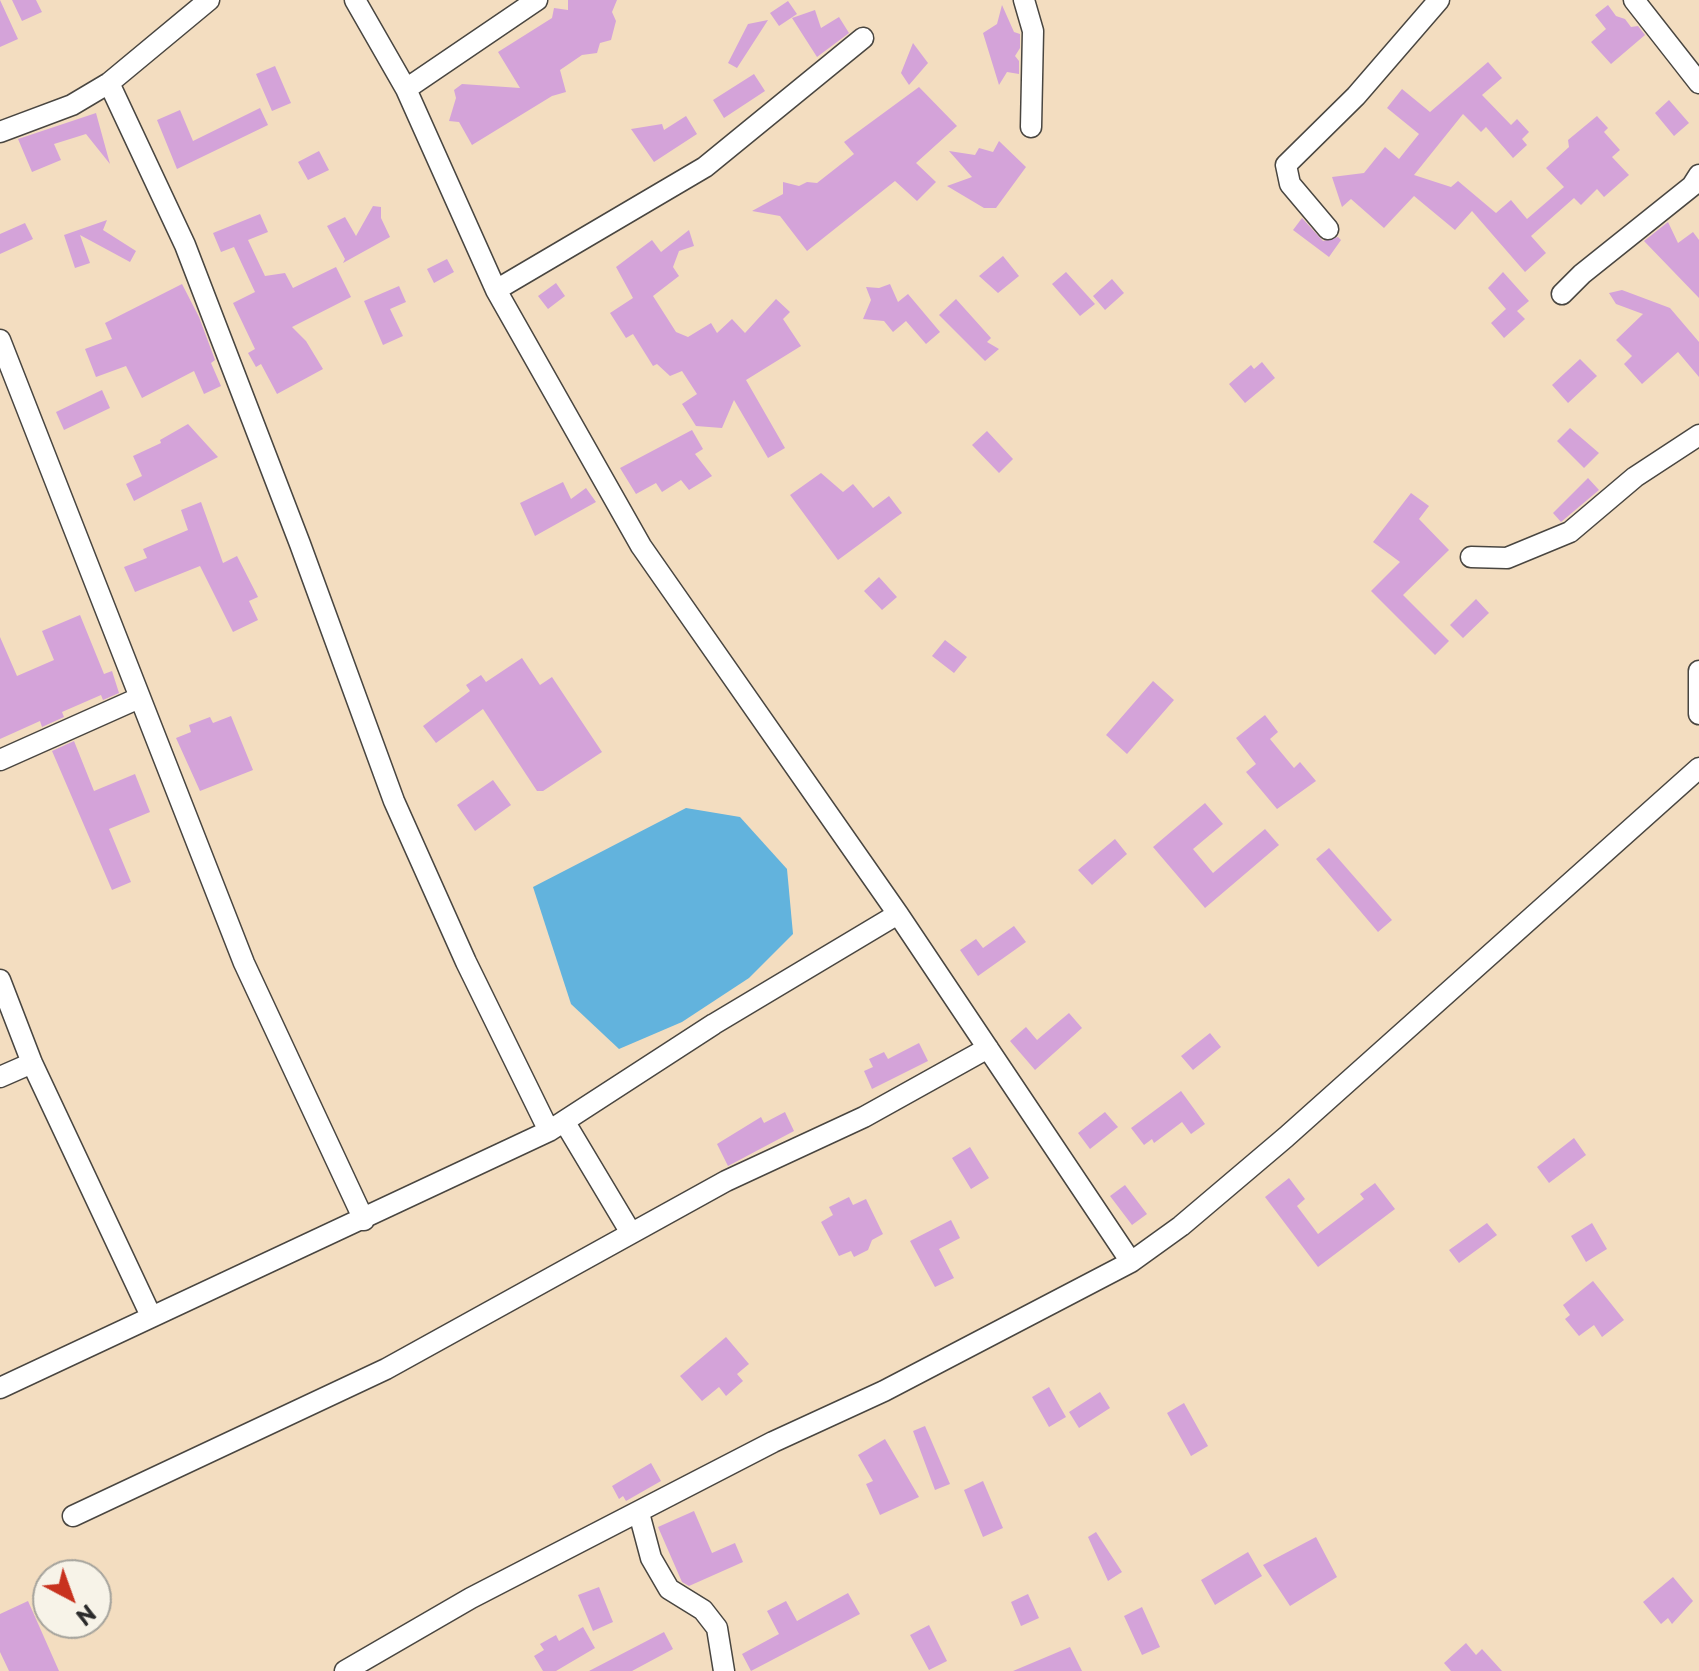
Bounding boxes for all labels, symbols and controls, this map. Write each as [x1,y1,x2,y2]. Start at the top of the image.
north arrow [32,1559,112,1639]
text: N [69,1598,104,1634]

